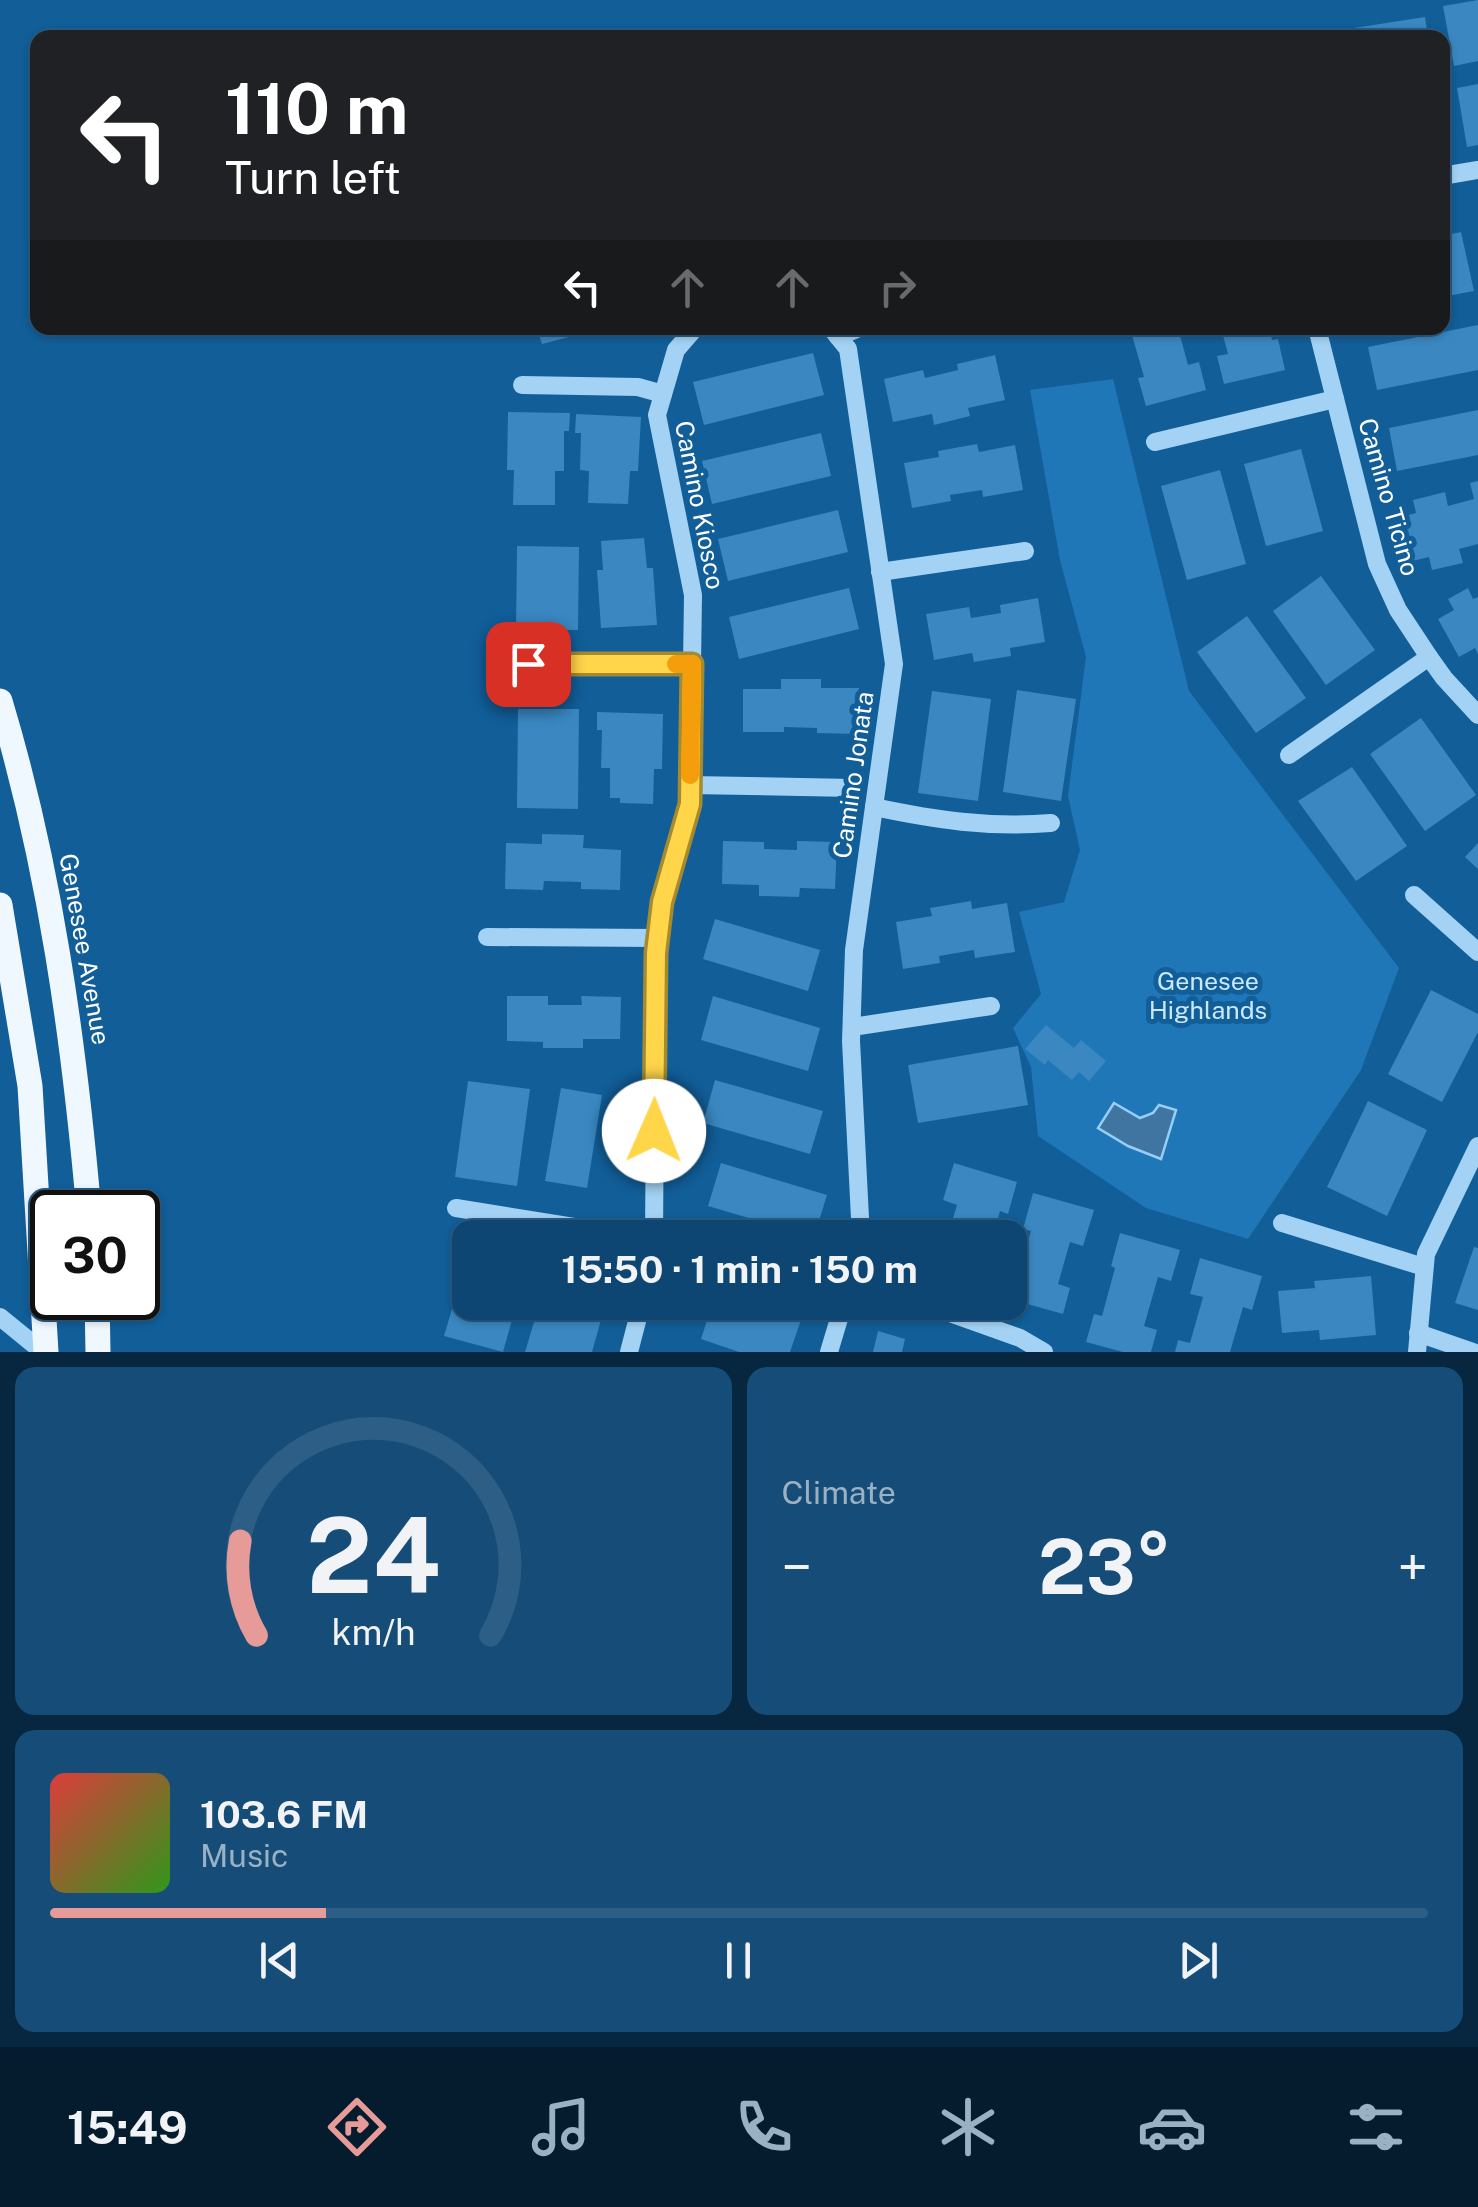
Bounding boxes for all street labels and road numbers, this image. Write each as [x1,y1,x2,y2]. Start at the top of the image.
street label: Camino Ticino [1352,415,1426,579]
street label: Camino Kiosco [669,418,731,592]
street label: Camino Jonata [826,690,880,860]
street label: Genesee Avenue [53,851,117,1047]

